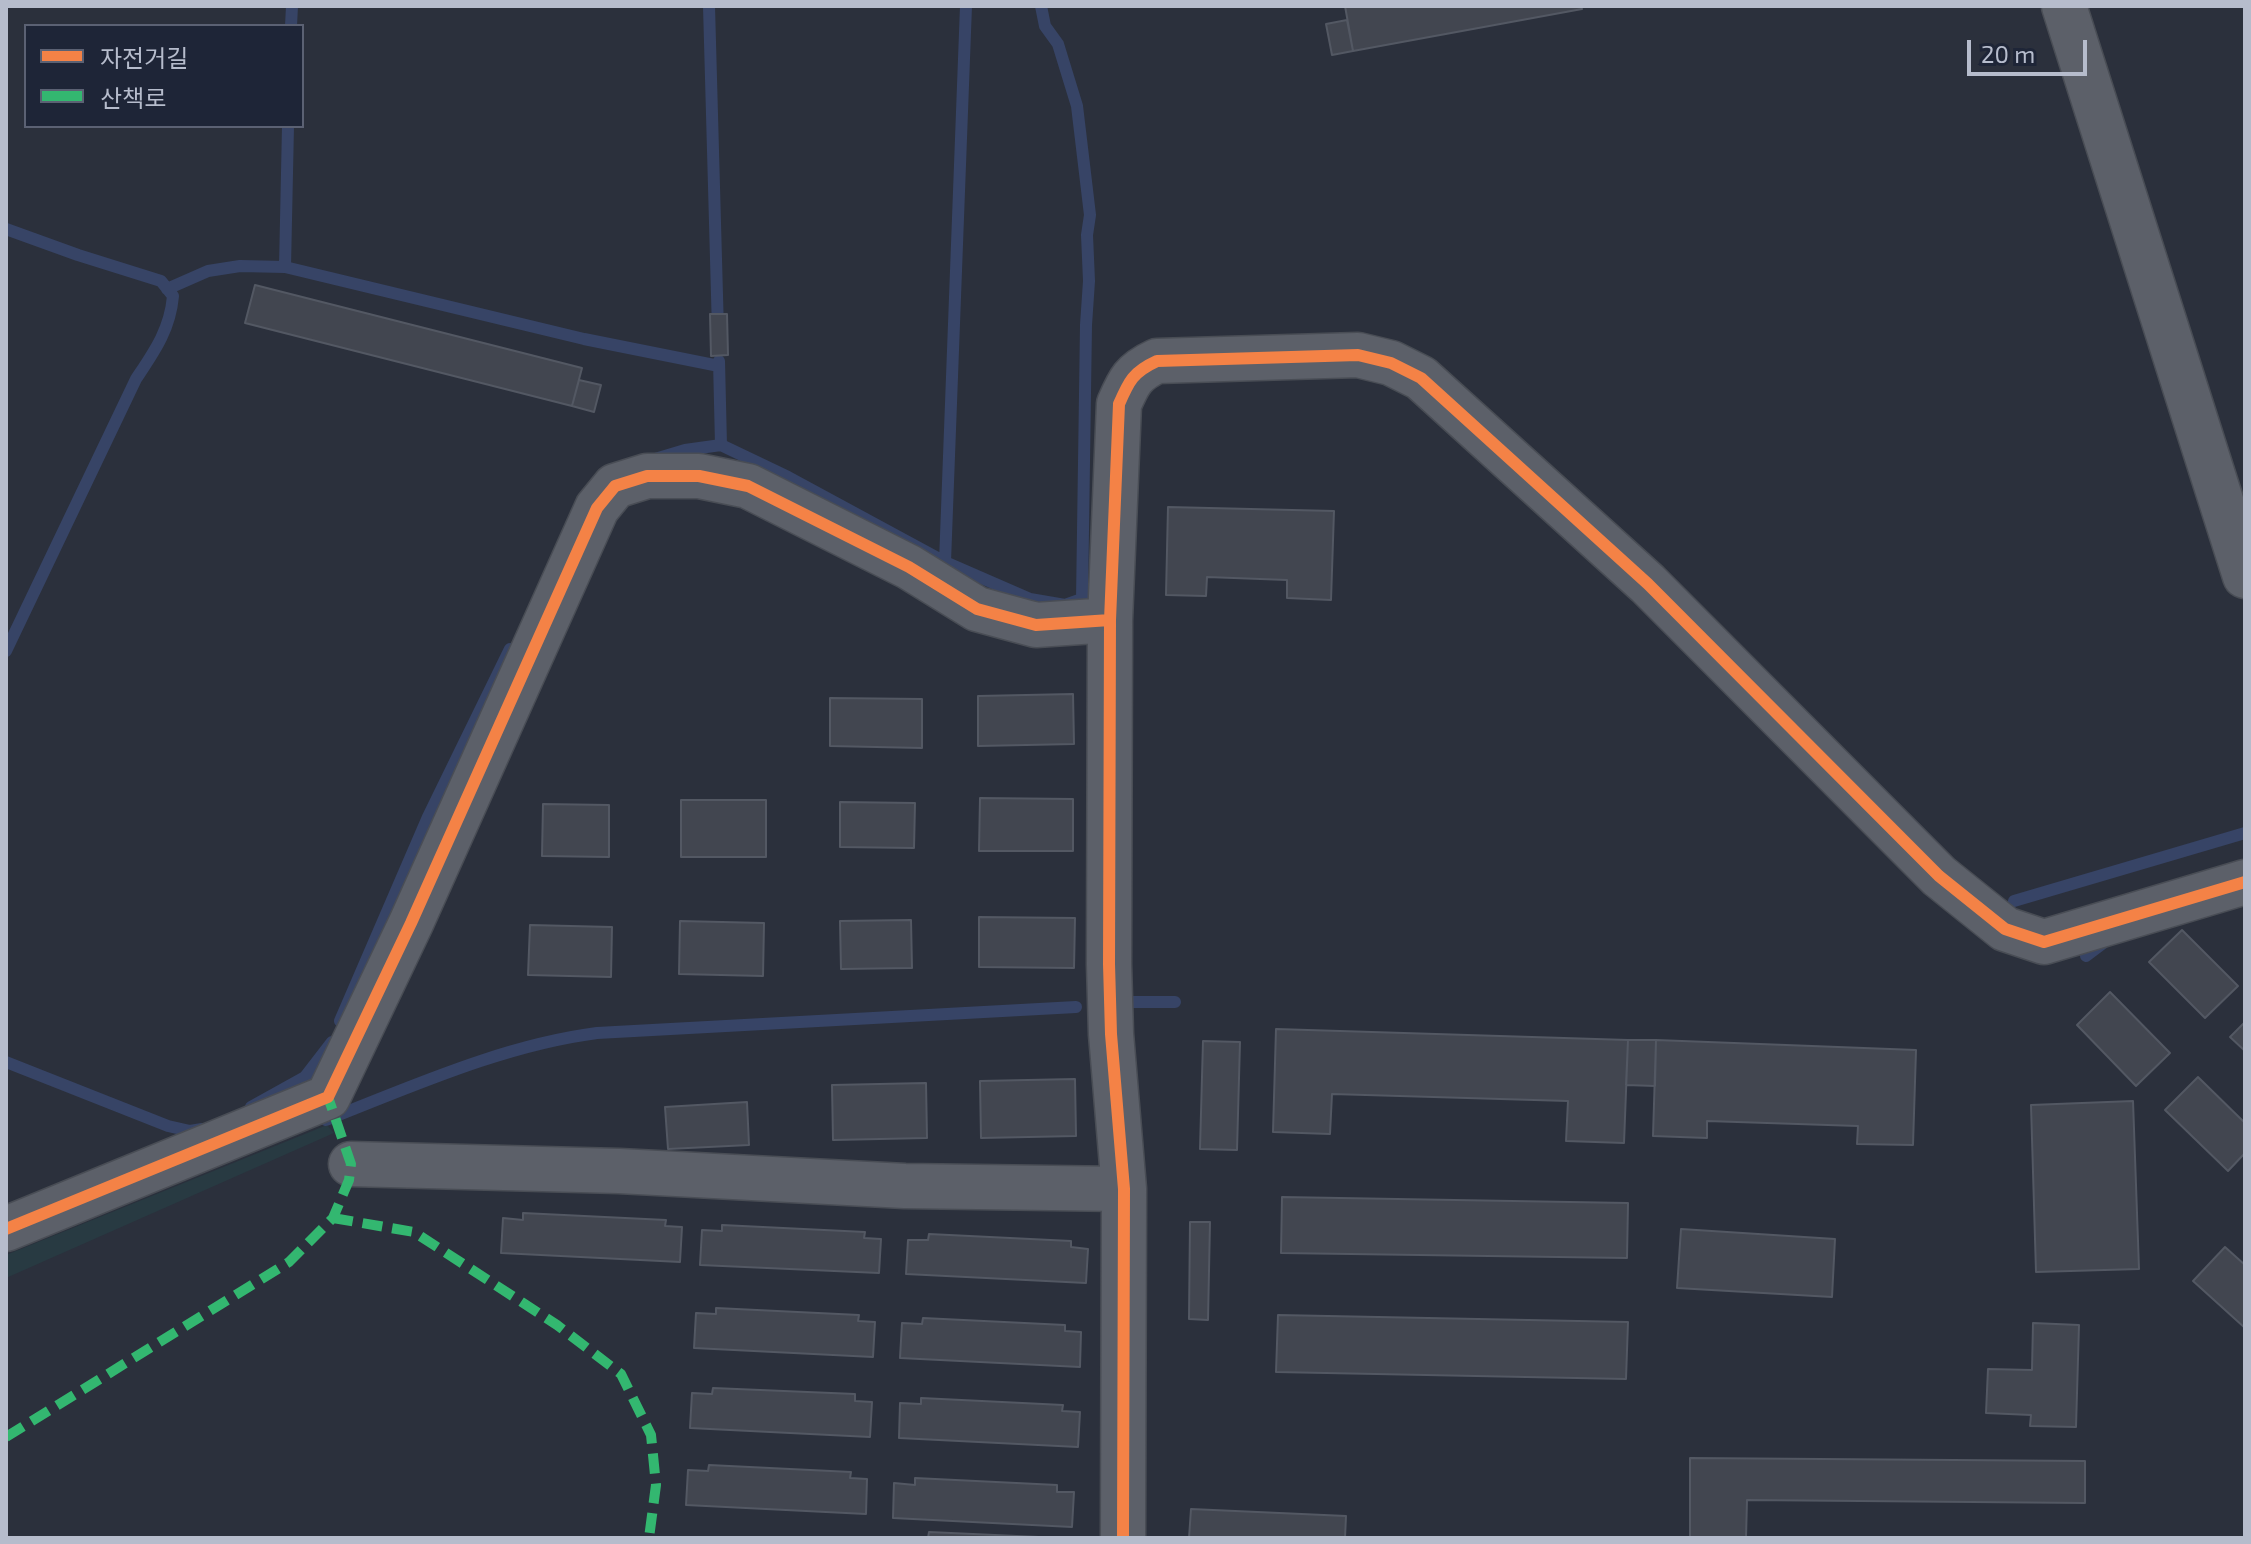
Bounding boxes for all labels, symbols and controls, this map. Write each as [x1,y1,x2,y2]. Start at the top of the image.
legend [24,24,304,128]
scale bar [1971,24,2091,74]
text: 20 m [1981,39,2035,68]
text: 자전거길 [100,43,188,72]
text: 산책로 [100,83,166,112]

